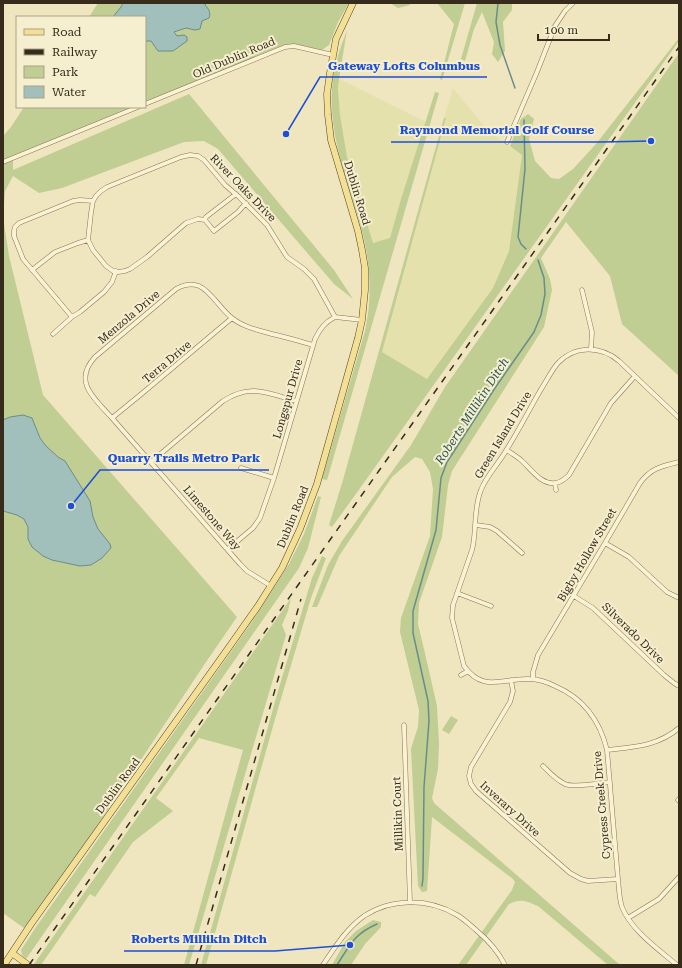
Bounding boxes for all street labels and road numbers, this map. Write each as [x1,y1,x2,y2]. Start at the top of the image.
street label: Old Dublin Road [191,35,277,81]
street label: River Oaks Drive [207,151,279,225]
street label: Dublin Road [341,159,373,227]
street label: Menzola Drive [96,287,162,347]
street label: Terra Drive [140,338,194,386]
street label: Longspur Drive [270,358,306,440]
street label: Green Island Drive [472,389,534,481]
street label: Limestone Way [180,483,244,553]
street label: Dublin Road [275,484,311,550]
street label: Bigby Hollow Street [555,506,619,604]
street label: Silverado Drive [599,600,667,666]
street label: Cypress Creek Drive [591,750,613,860]
street label: Dublin Road [93,755,143,817]
street label: Millikin Court [390,776,406,852]
street label: Inverary Drive [477,779,543,839]

